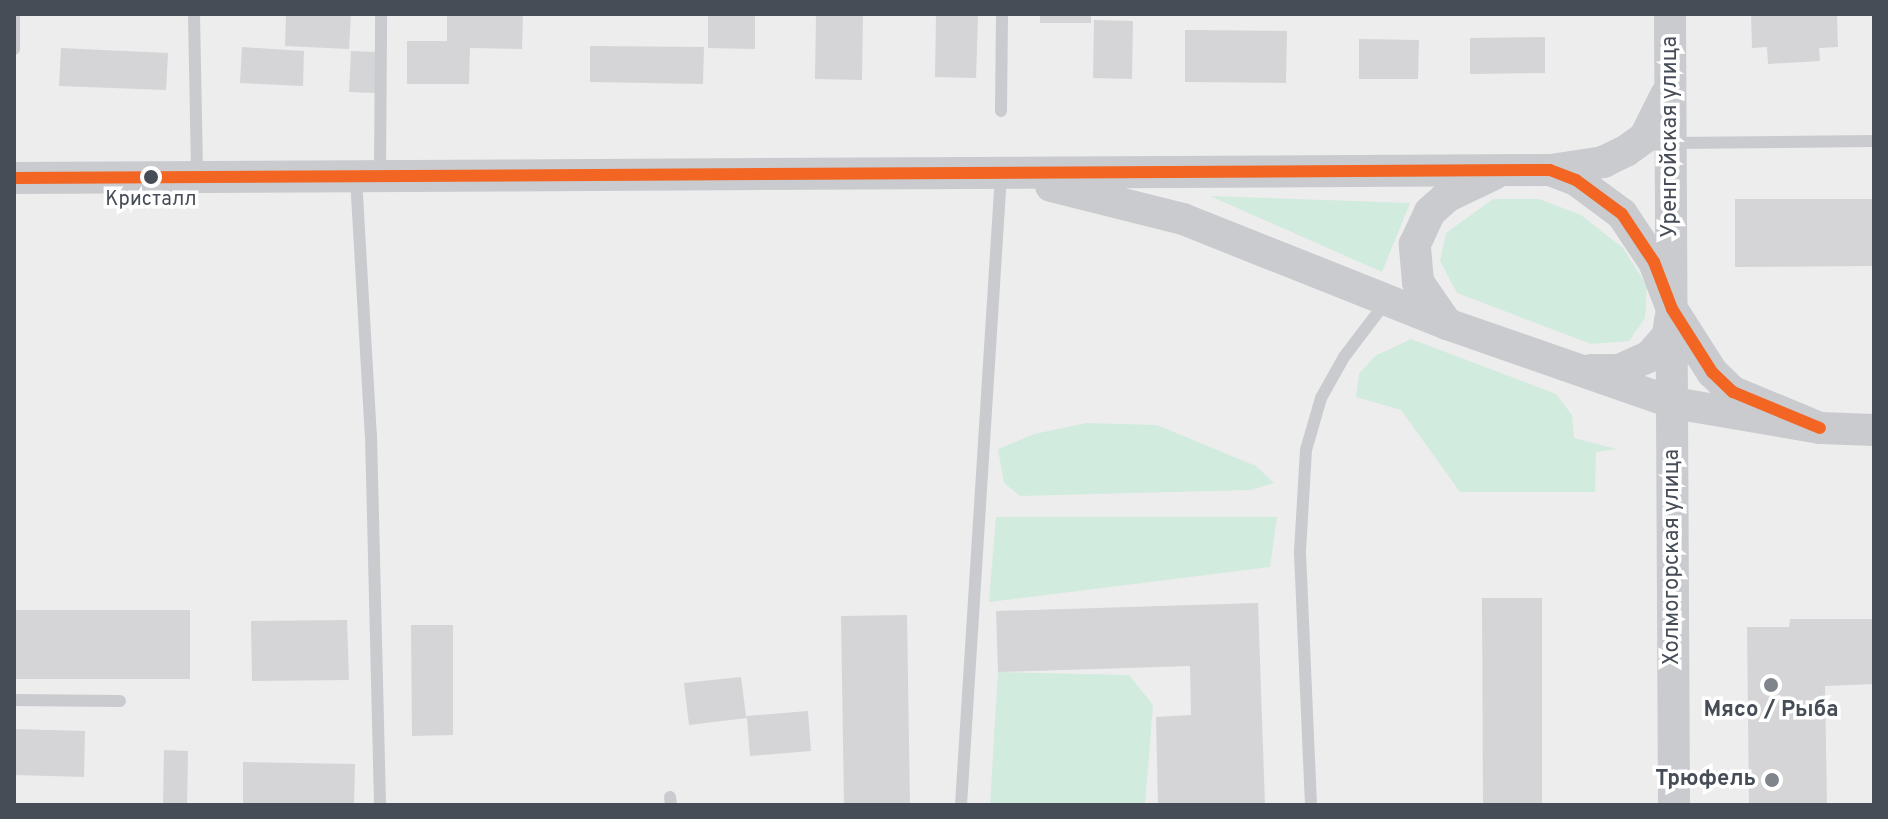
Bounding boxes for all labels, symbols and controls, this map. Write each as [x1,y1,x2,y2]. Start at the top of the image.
street label: Уренгойская улица [1658,36,1684,238]
marker: Кристалл [143,169,159,185]
place label: Кристалл [105,188,197,212]
street label: Холмогорская улица [1660,449,1686,665]
marker: Мясо / Рыба [1762,676,1780,694]
place label: Мясо / Рыба [1704,698,1838,724]
place label: Трюфель [1655,767,1756,793]
marker: Трюфель [1763,771,1781,789]

